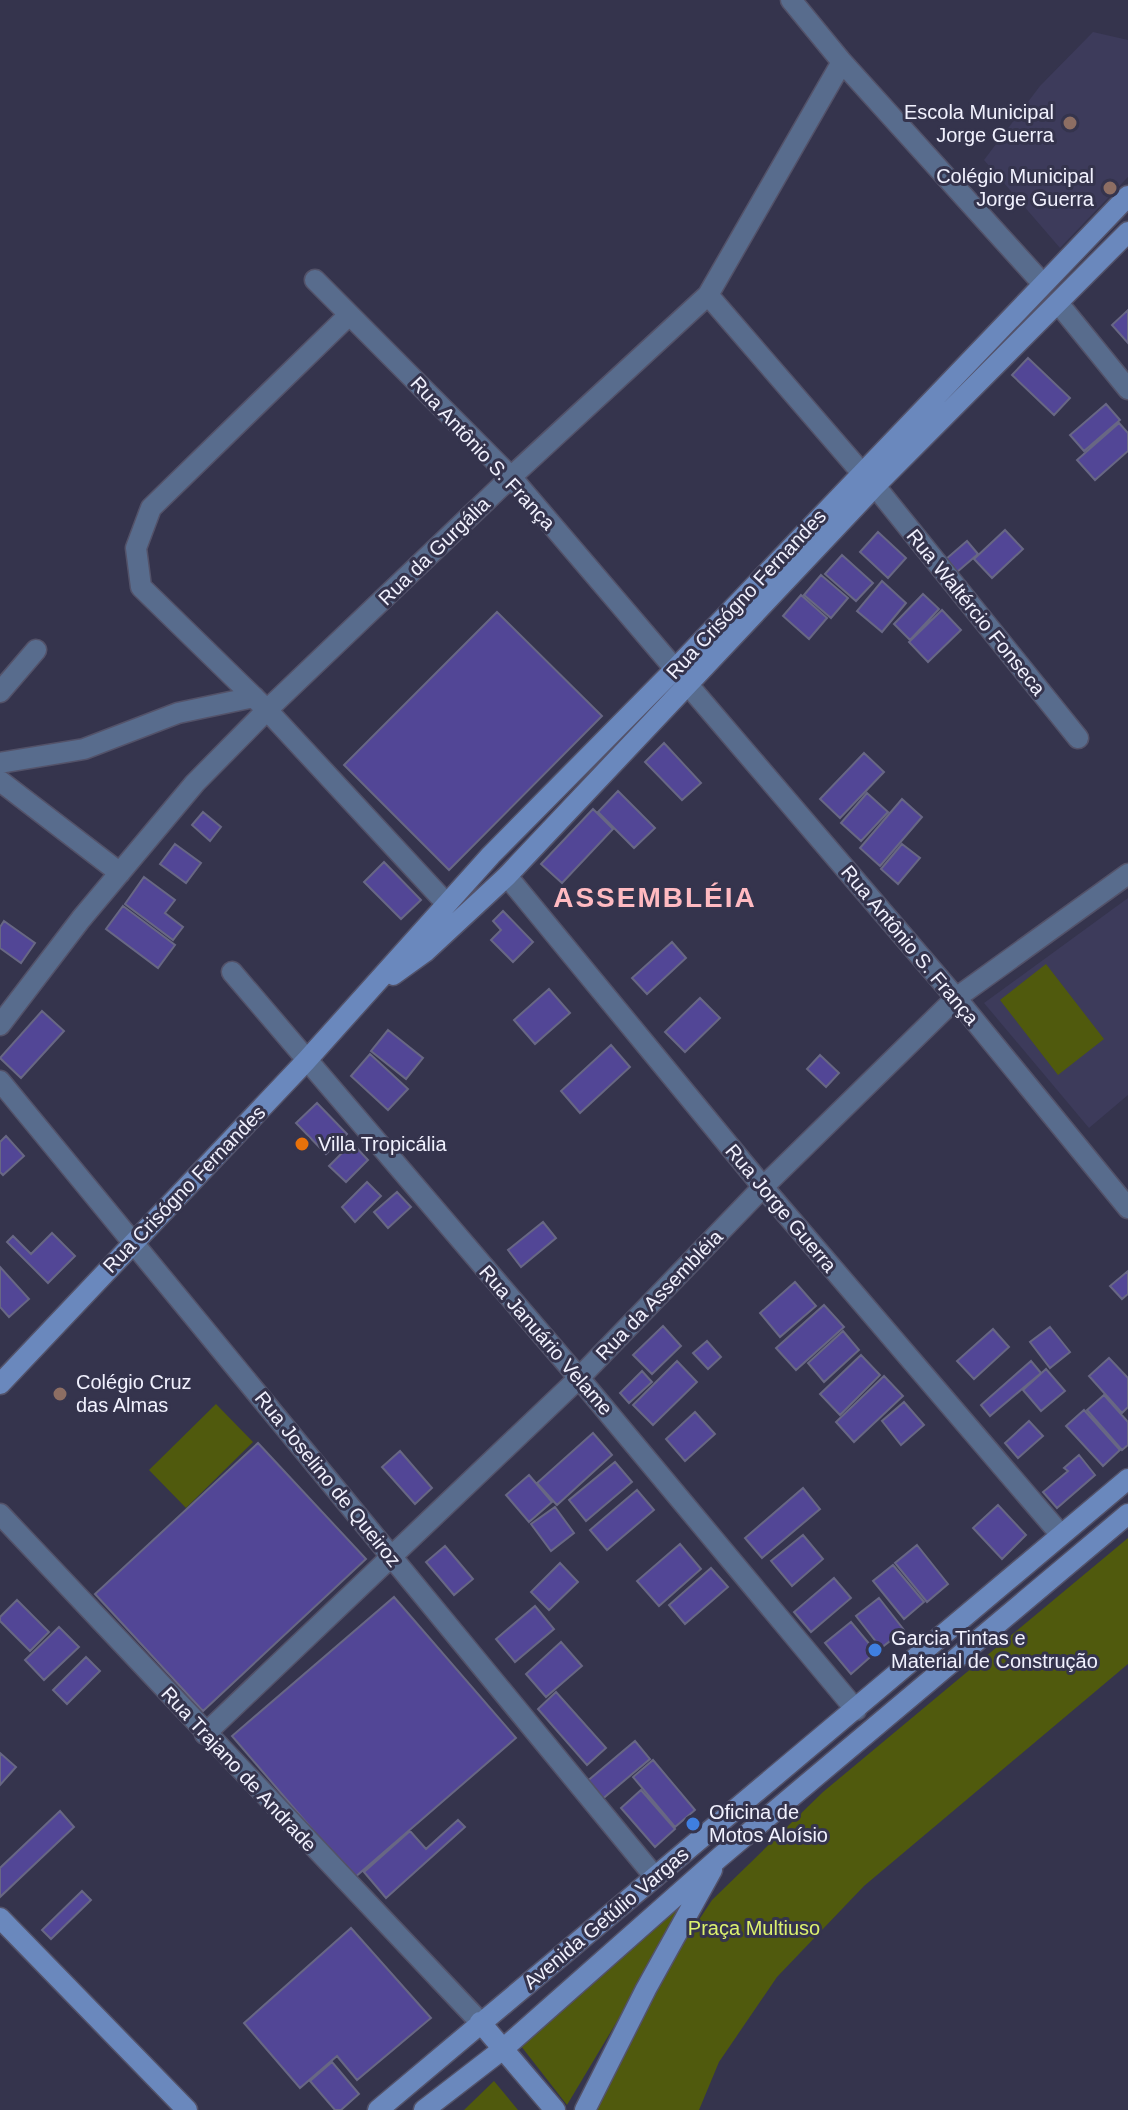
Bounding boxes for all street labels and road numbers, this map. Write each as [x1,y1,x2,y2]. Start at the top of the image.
street label: Rua Antônio S. França [406,372,560,535]
street label: Rua da Gurgália [374,492,495,610]
street label: Rua Crisógno Fernandes [662,505,830,683]
street label: Rua Waltércio Fonseca [902,525,1050,700]
street label: Rua Antônio S. França [837,861,984,1030]
street label: Rua Crisógno Fernandes [98,1101,270,1277]
street label: Rua Jorge Guerra [721,1140,841,1277]
street label: Rua da Assembléia [591,1225,727,1365]
street label: Rua Januário Velame [475,1261,617,1419]
street label: Rua Joselino de Queiroz [251,1387,405,1571]
street label: Rua Trajano de Andrade [157,1682,321,1856]
street label: Avenida Getúlio Vargas [519,1843,693,1993]

